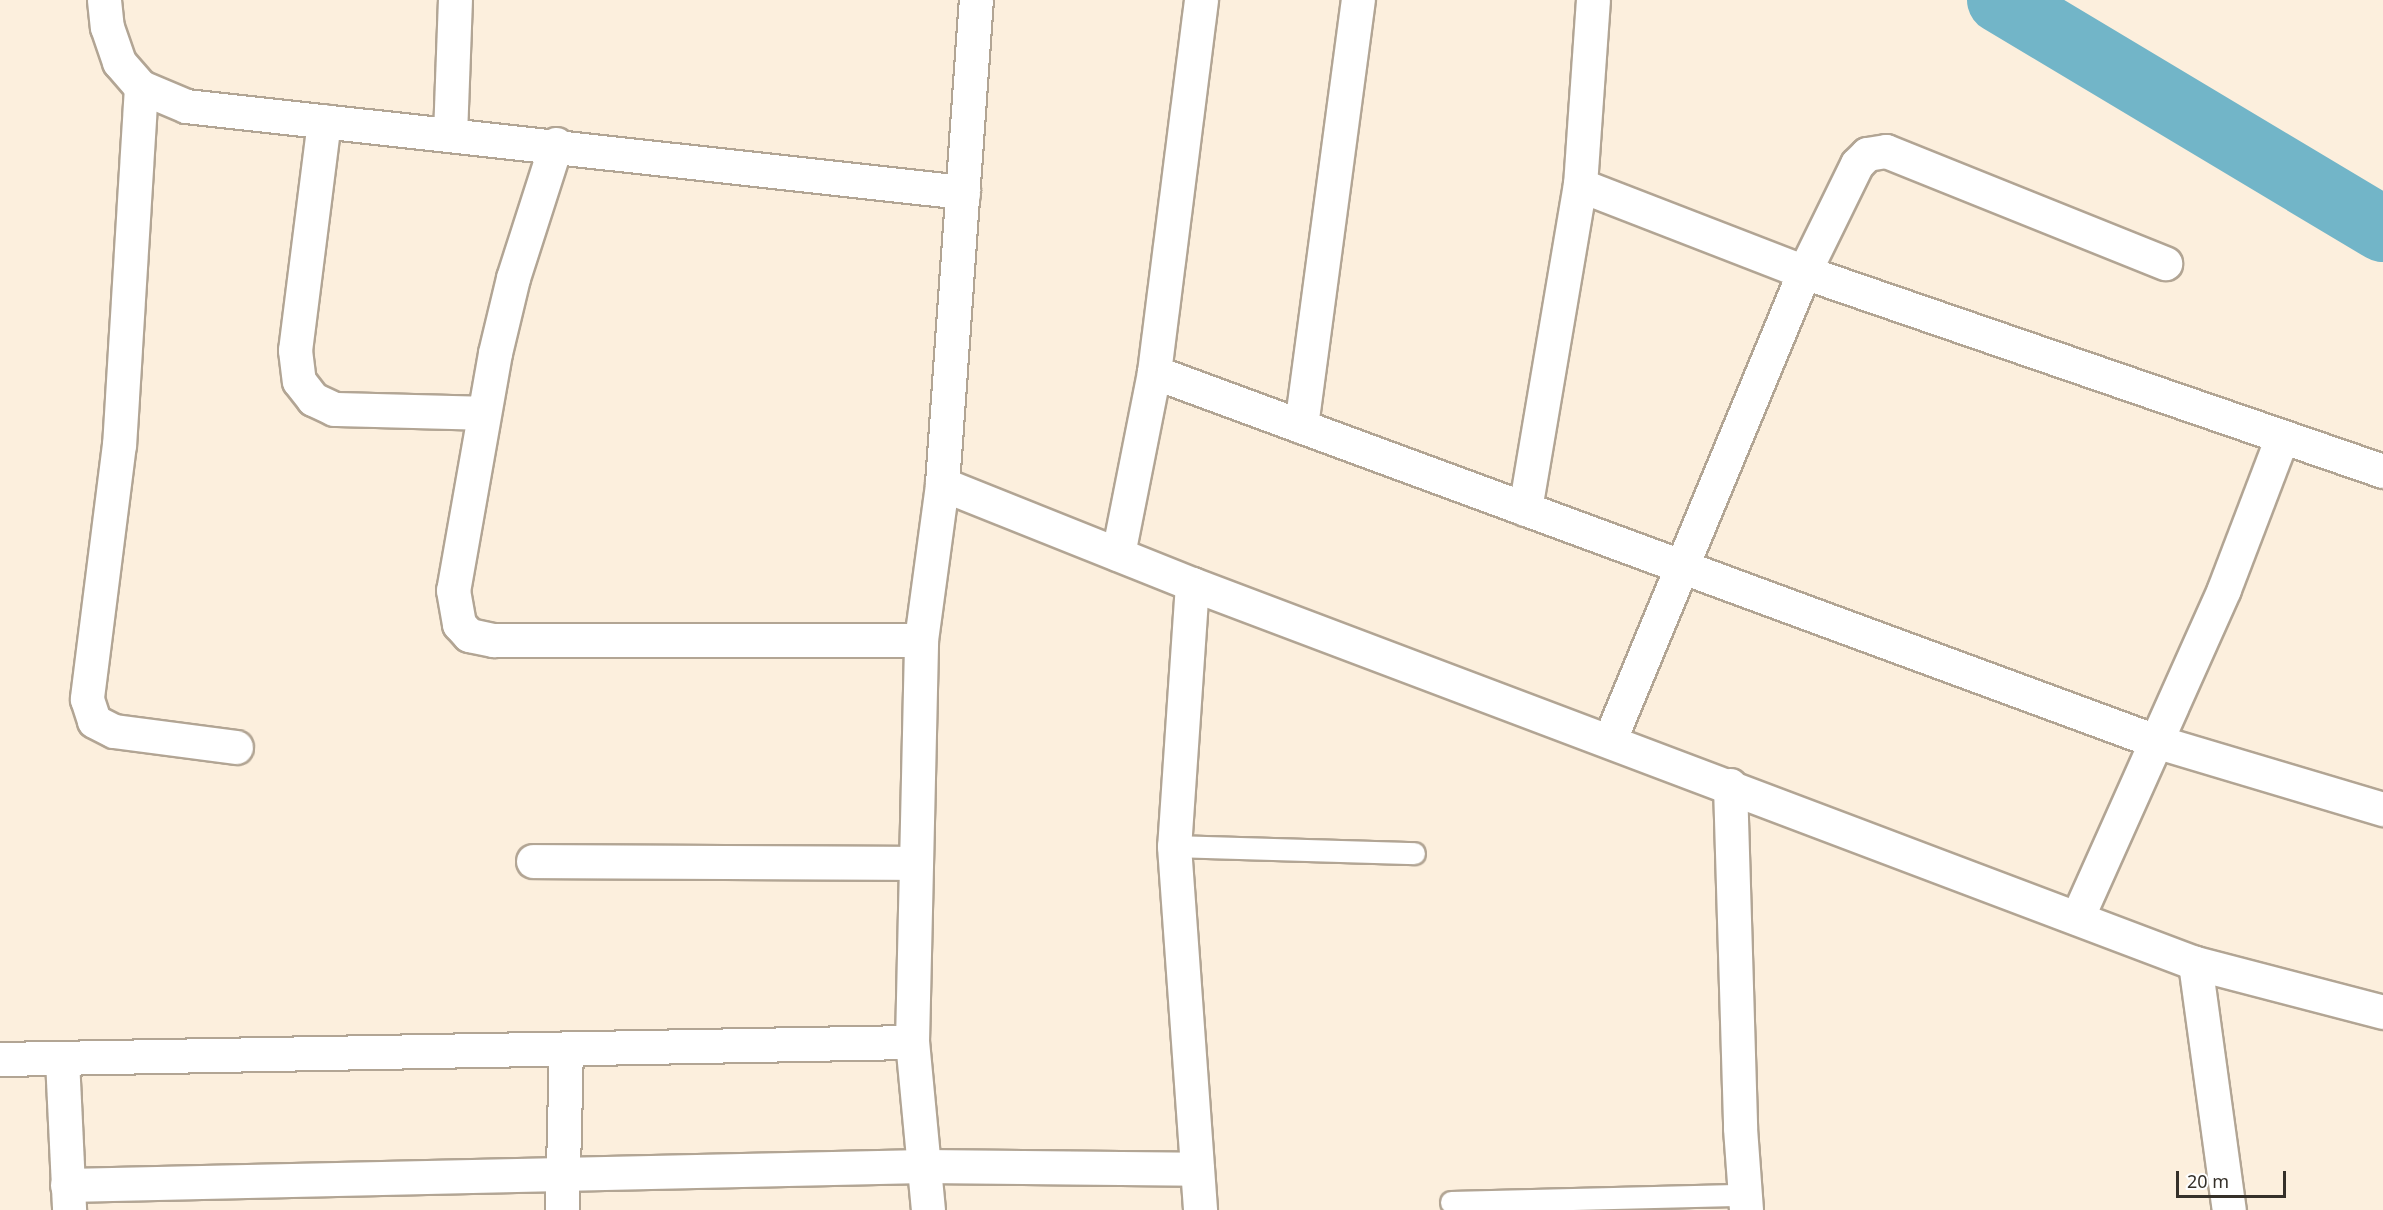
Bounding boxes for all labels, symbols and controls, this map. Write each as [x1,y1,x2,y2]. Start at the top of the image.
scale bar [2179,1159,2288,1197]
text: 20 m [2187,1169,2229,1193]

